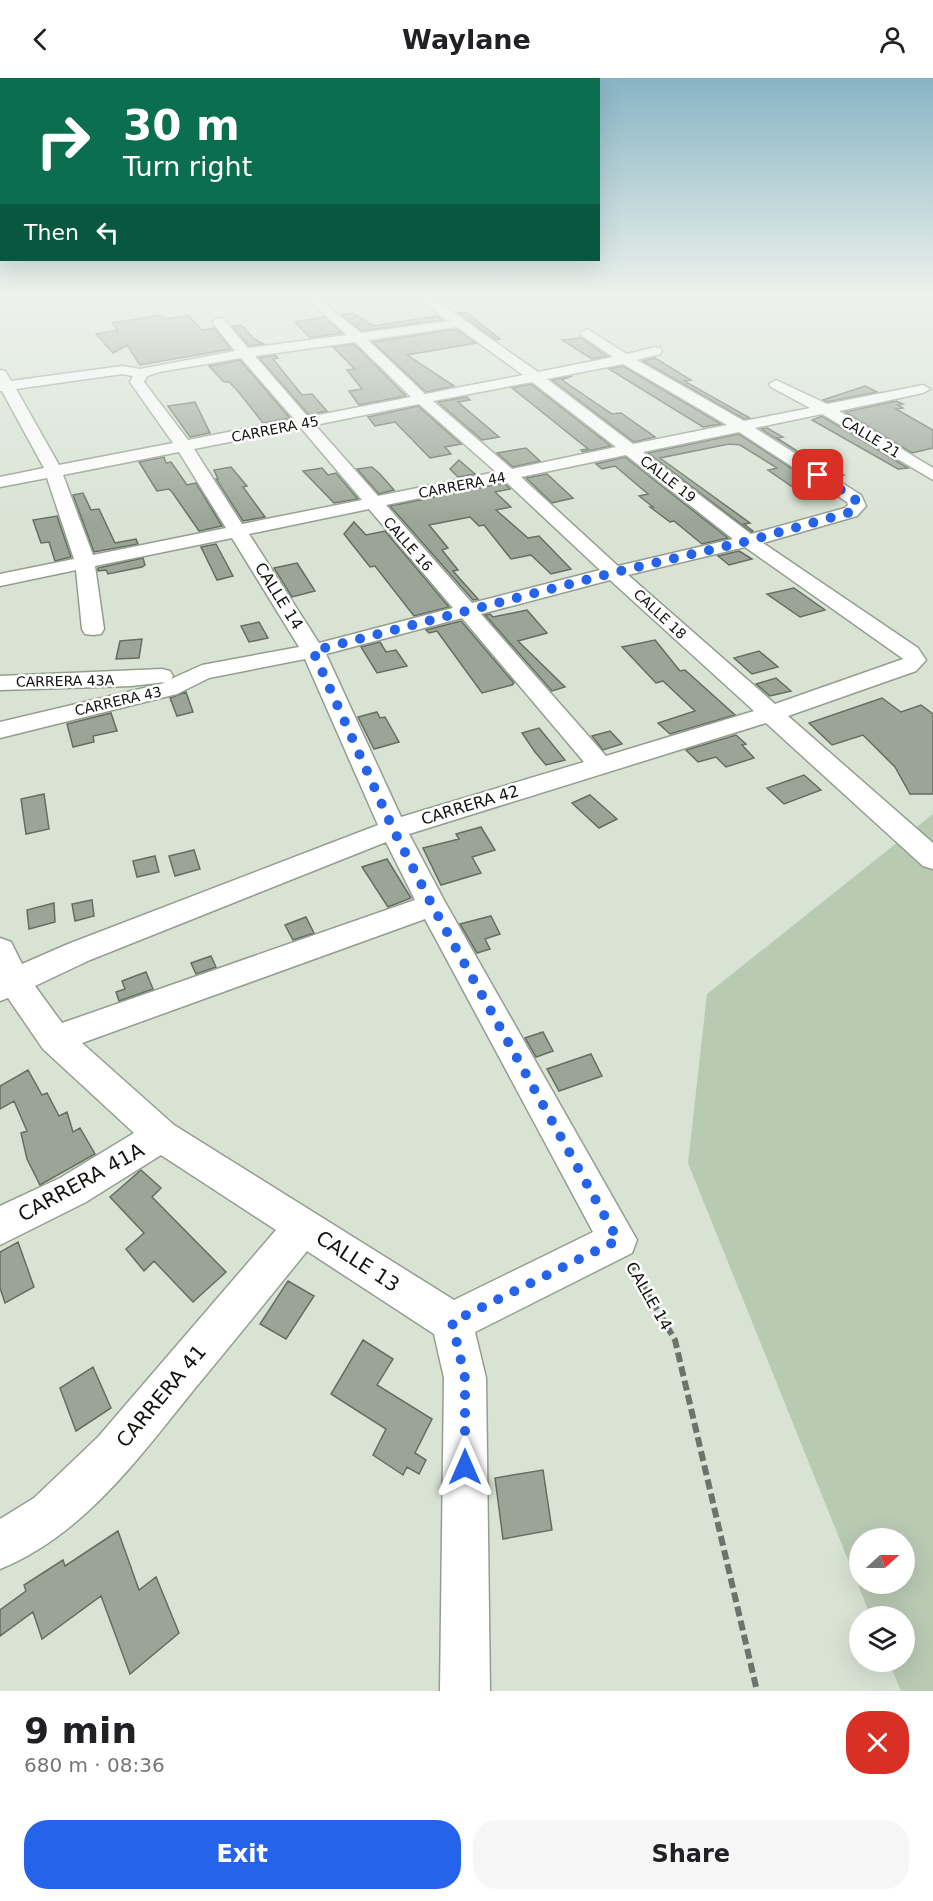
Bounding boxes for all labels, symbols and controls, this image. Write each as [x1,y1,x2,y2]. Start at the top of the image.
icon: back [24,23,57,56]
icon: person [876,23,909,56]
text: Waylane [402,24,531,55]
text: 30 m [123,101,240,150]
icon: right [24,102,102,180]
text: Turn right [123,151,252,182]
icon: left [91,216,124,249]
text: Then [24,220,79,245]
street label: CARRERA 45 [230,413,320,445]
street label: CALLE 21 [839,413,903,461]
pin [792,449,843,500]
street label: CALLE 19 [637,452,699,506]
icon: arrive [801,458,834,491]
street label: CARRERA 44 [417,469,507,501]
street label: CALLE 16 [380,514,436,574]
street label: CALLE 14 [251,559,307,633]
street label: CALLE 18 [630,586,690,642]
street label: CARRERA 43A [16,672,115,690]
street label: CARRERA 43 [73,683,163,719]
street label: CARRERA 42 [419,781,521,829]
street label: CARRERA 41A [14,1137,148,1227]
street label: CALLE 13 [312,1225,404,1297]
street label: CALLE 14 [622,1259,676,1333]
street label: CARRERA 41 [111,1340,211,1452]
position arrow [433,1435,497,1499]
north arrow [849,1528,915,1594]
map controls [849,1528,915,1672]
button: layers [849,1606,915,1672]
text: 9 min [24,1710,137,1751]
button: close [846,1711,909,1774]
text: 680 m · 08:36 [24,1753,165,1777]
button: Exit [24,1820,461,1889]
button: Share [473,1820,909,1889]

